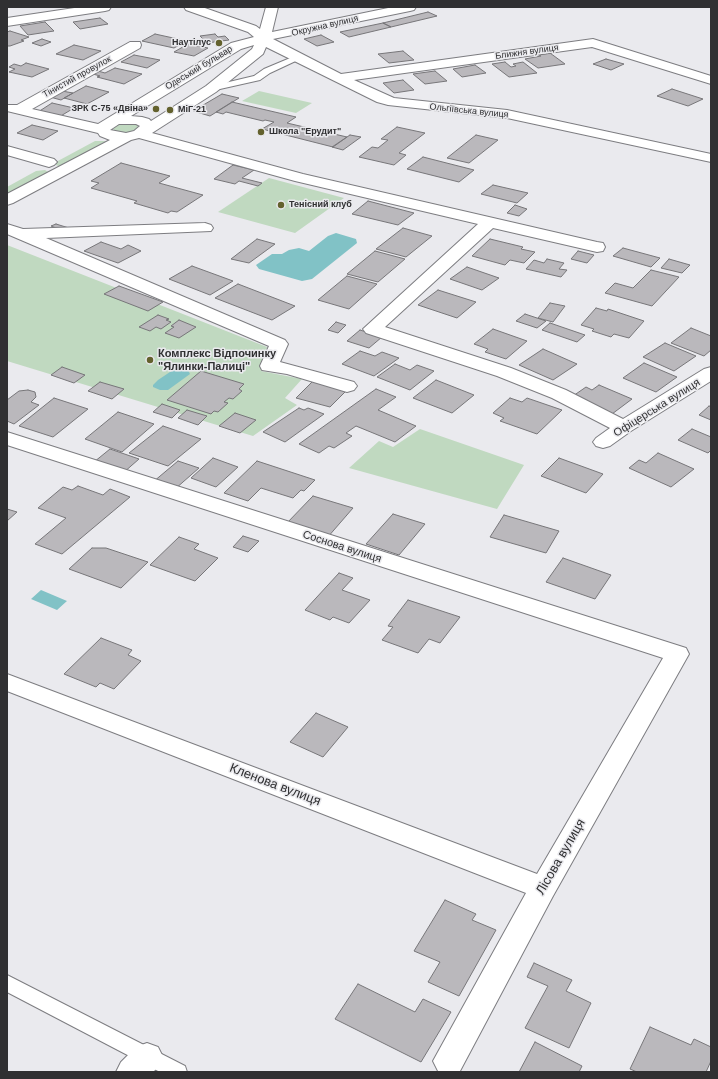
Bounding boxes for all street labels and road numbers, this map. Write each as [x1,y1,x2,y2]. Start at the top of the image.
street label: Окружна вулиця [291,13,359,39]
street label: Ближня вулиця [495,42,559,62]
street label: Одеський бульвар [163,44,235,92]
street label: Тінистий провулок [41,54,113,100]
street label: Ольгіївська вулиця [429,101,509,121]
street label: Офіцерська вулиця [611,376,703,440]
street label: Соснова вулиця [301,528,383,566]
street label: Кленова вулиця [227,760,323,810]
street label: Лісова вулиця [533,816,589,898]

